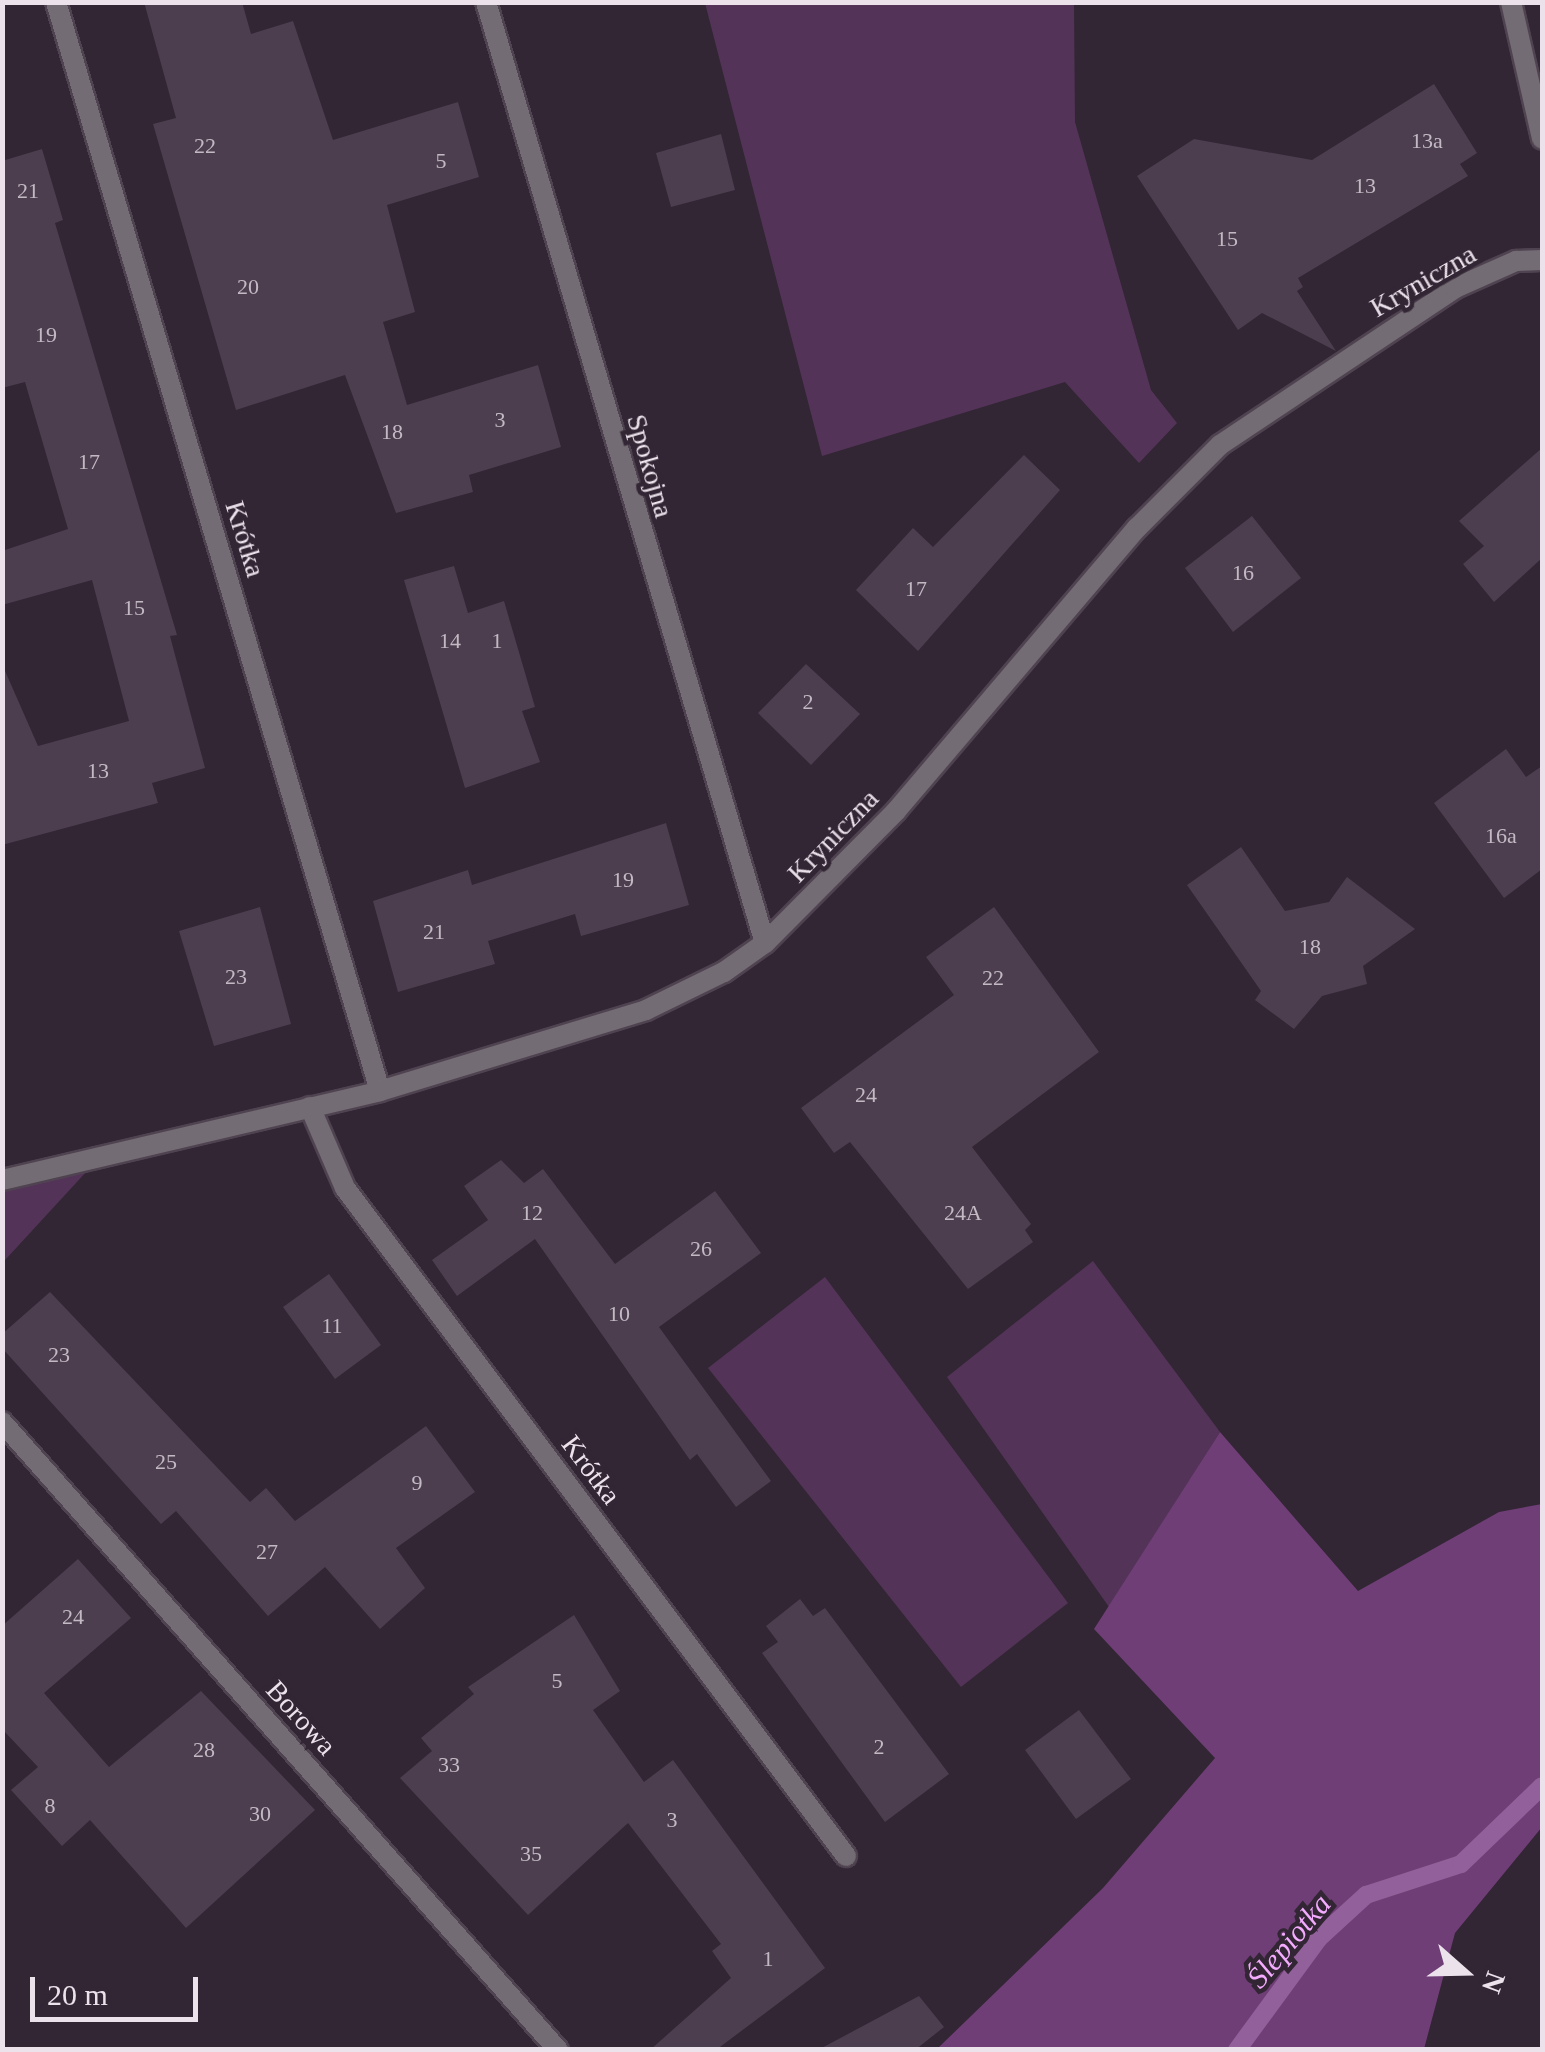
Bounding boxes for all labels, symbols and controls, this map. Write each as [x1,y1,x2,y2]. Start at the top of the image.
house number: 13a [1411,128,1443,154]
house number: 22 [194,133,216,159]
house number: 5 [436,148,446,174]
house number: 13 [1354,173,1376,199]
house number: 21 [17,178,39,204]
house number: 15 [1216,226,1238,252]
street label: Kryniczna [1364,237,1482,325]
house number: 20 [237,274,259,300]
house number: 19 [35,322,57,348]
house number: 3 [494,407,506,433]
street label: Spokojna [619,411,681,521]
house number: 18 [381,419,403,445]
house number: 17 [78,449,100,475]
street label: Krótka [218,497,272,581]
house number: 16 [1232,560,1254,586]
house number: 17 [905,576,927,602]
house number: 15 [123,595,145,621]
house number: 14 [439,628,461,654]
house number: 1 [492,628,502,654]
house number: 2 [802,689,814,715]
house number: 13 [87,758,109,784]
street label: Kryniczna [780,782,886,890]
house number: 16a [1485,823,1517,849]
house number: 19 [612,867,634,893]
house number: 21 [423,919,445,945]
house number: 18 [1299,934,1321,960]
house number: 23 [225,964,247,990]
house number: 22 [982,965,1004,991]
house number: 24 [855,1082,877,1108]
house number: 12 [521,1200,543,1226]
house number: 24A [944,1200,982,1226]
house number: 26 [690,1236,712,1262]
house number: 10 [608,1301,630,1327]
house number: 11 [321,1313,343,1339]
house number: 23 [48,1342,70,1368]
street label: Krótka [554,1429,628,1511]
house number: 25 [155,1449,177,1475]
house number: 9 [412,1470,422,1496]
house number: 27 [256,1539,278,1565]
house number: 24 [62,1604,84,1630]
house number: 5 [552,1668,562,1694]
street label: Borowa [259,1674,343,1762]
house number: 2 [874,1734,884,1760]
house number: 28 [193,1737,215,1763]
house number: 33 [438,1752,460,1778]
house number: 8 [44,1793,56,1819]
house number: 30 [249,1801,271,1827]
house number: 3 [666,1807,678,1833]
house number: 35 [520,1841,542,1867]
water label: Ślepiotka [1239,1887,1339,1995]
north arrow [1415,1922,1515,2022]
house number: 1 [762,1946,774,1972]
scale bar [35,1957,202,2019]
text: N [1476,1968,1512,1997]
text: 20 m [47,1978,108,2011]

